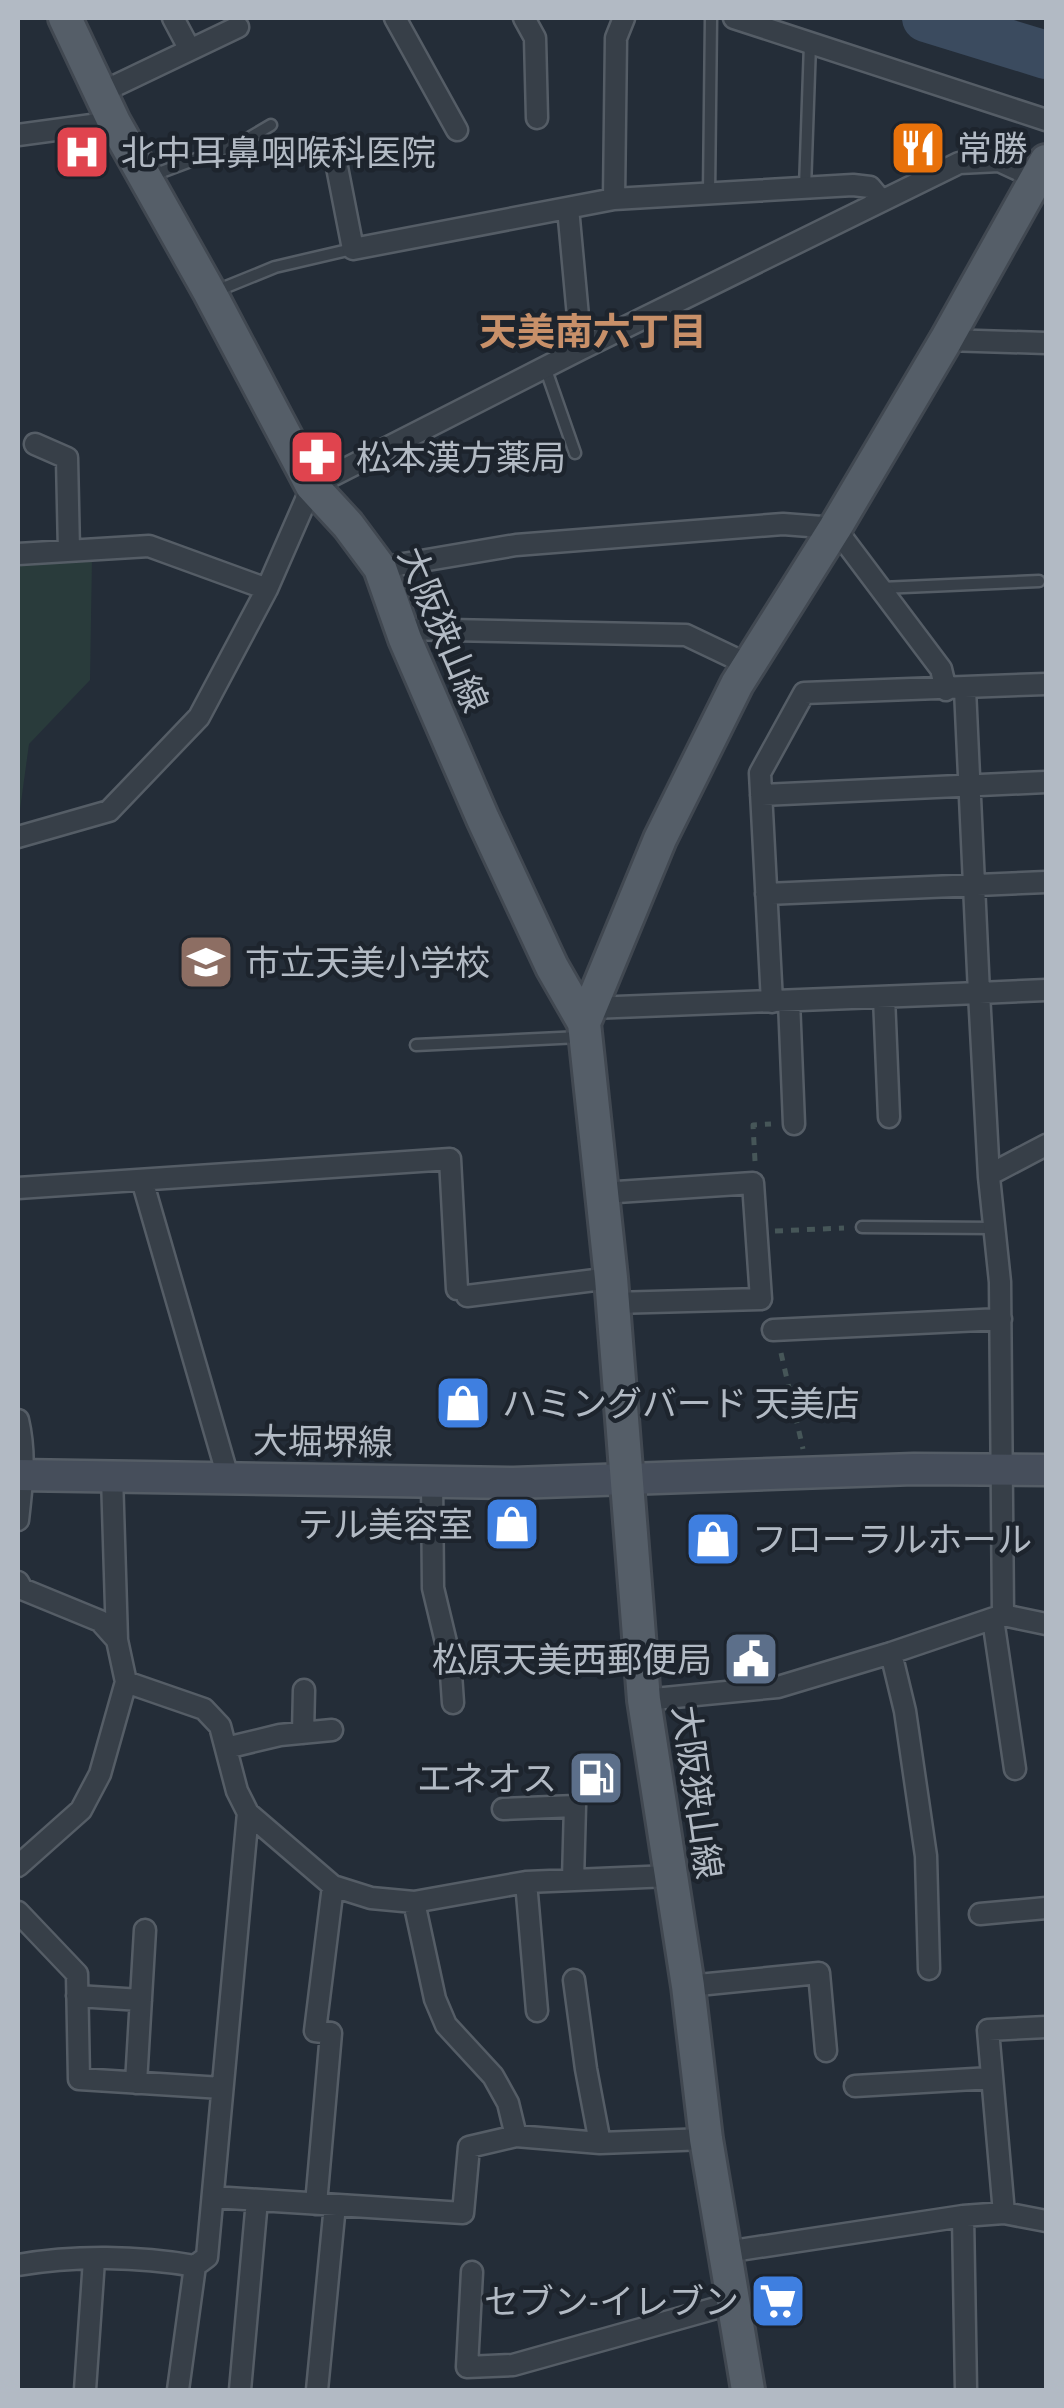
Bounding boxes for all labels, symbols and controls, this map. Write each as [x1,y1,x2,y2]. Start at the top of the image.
restaurant icon: 常勝 [888,118,948,178]
hospital icon: 北中耳鼻咽喉科医院 [52,122,112,182]
place label: 常勝 [957,125,1027,171]
place label: 北中耳鼻咽喉科医院 [121,129,436,175]
district label: 天美南六丁目 [479,306,707,355]
pharmacy icon: 松本漢方薬局 [287,427,347,487]
place label: 松本漢方薬局 [356,434,566,480]
street label: 大阪狭山線 [389,539,499,719]
school or university icon: 市立天美小学校 [176,932,236,992]
place label: 市立天美小学校 [245,939,490,985]
shop icon: ハミングバード 天美店 [433,1373,493,1433]
place label: ハミングバード 天美店 [502,1380,859,1426]
street label: 大堀堺線 [253,1417,393,1465]
shop icon: テル美容室 [482,1494,542,1554]
place label: テル美容室 [298,1501,473,1547]
shop icon: フローラルホール [683,1509,743,1569]
place label: フローラルホール [752,1516,1032,1562]
public building icon: 松原天美西郵便局 [721,1629,781,1689]
place label: 松原天美西郵便局 [432,1636,712,1682]
street label: 大阪狭山線 [663,1702,733,1882]
fuel station icon: エネオス [566,1748,626,1808]
place label: エネオス [417,1755,557,1801]
supermarket icon: セブン-イレブン [748,2271,808,2331]
place label: セブン-イレブン [484,2278,739,2324]

